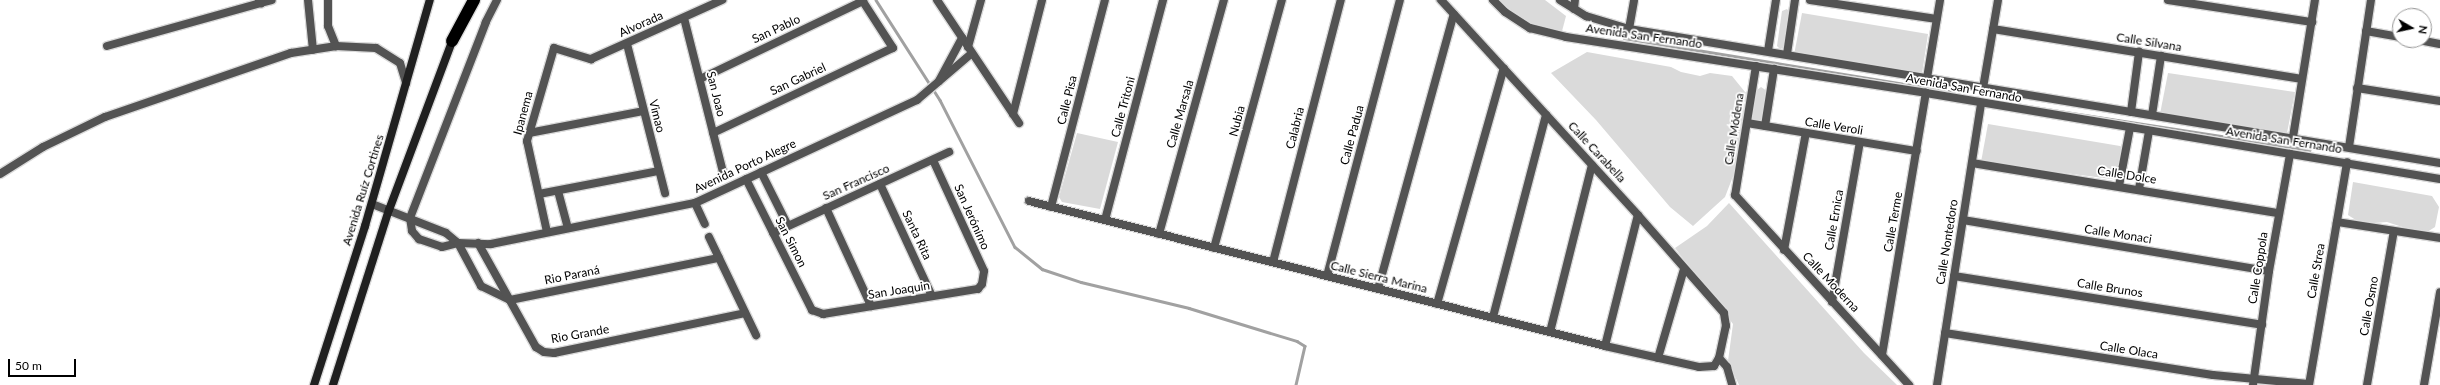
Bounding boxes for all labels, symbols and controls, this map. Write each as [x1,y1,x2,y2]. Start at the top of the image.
street label: Alvorada [617,8,665,40]
north arrow [2392,8,2432,48]
street label: San Pablo [750,12,802,46]
street label: Avenida San Fernando [1585,21,1703,51]
text: N [2416,25,2430,35]
street label: Calle Silvana [2115,30,2183,54]
street label: San Gabriel [768,60,828,98]
street label: San Joao [703,70,729,118]
street label: Avenida San Fernando [1905,71,2023,105]
street label: Calle Pisa [1054,74,1080,126]
street label: Calle Tritoni [1108,75,1138,139]
street label: Calle Marsala [1163,78,1197,150]
street label: Ipanema [510,89,536,137]
street label: Calle Módena [1721,92,1747,166]
street label: Vimao [646,98,668,134]
street label: Calle Padua [1337,103,1367,167]
street label: Nubia [1226,104,1248,138]
street label: Calabria [1283,106,1307,150]
street label: Calle Veroli [1804,114,1864,138]
street label: Calle Carabella [1565,119,1629,185]
street label: Avenida San Fernando [2225,124,2343,156]
street label: Avenida Ruíz Cortines [339,133,387,247]
street label: Avenida Porto Alegre [691,136,799,196]
street label: San Francisco [820,161,892,203]
street label: Calle Dolce [2096,163,2158,187]
street label: San Jerónimo [951,182,993,252]
street label: Calle Ernica [1822,188,1846,252]
street label: Calle Terme [1881,190,1905,254]
street label: Calle Nontedoro [1933,198,1961,286]
street label: Santa Rita [899,208,935,262]
street label: San Simon [772,214,810,270]
street label: Calle Monaci [2083,222,2153,246]
street label: Calle Coppola [2245,231,2271,305]
street label: Calle Strea [2304,242,2328,300]
street label: Calle Moderna [1800,249,1862,315]
street label: Calle Sierra Marina [1329,258,1429,296]
street label: Rio Paraná [543,263,601,287]
street label: Calle Osmo [2357,275,2381,337]
street label: Calle Brunos [2076,276,2144,300]
street label: San Joaquin [867,278,931,302]
street label: Rio Grande [550,322,610,346]
street label: Calle Olaca [2099,338,2159,362]
scale bar [10,351,78,377]
text: 50 m [15,358,42,373]

